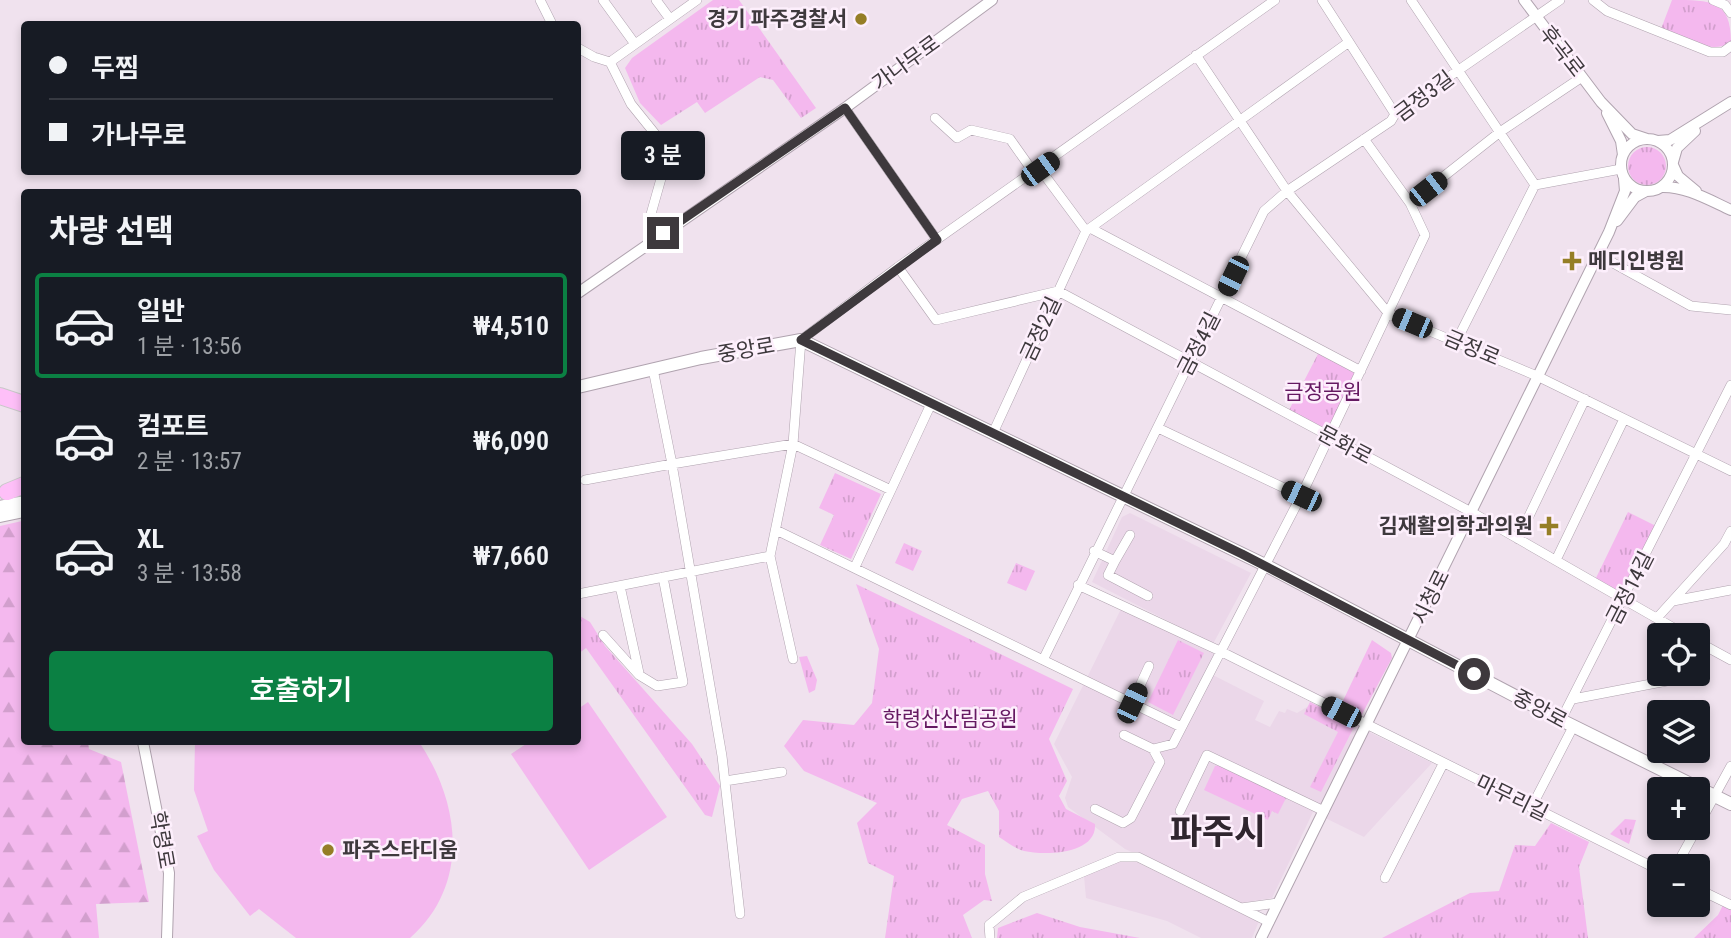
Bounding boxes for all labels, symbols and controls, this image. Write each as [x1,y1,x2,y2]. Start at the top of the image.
place label: 경기 파주경찰서 [707,7,847,31]
marker: 경기 파주경찰서 [853,11,869,27]
street label: 후곡로 [1535,21,1589,81]
street label: 가나무로 [868,31,944,95]
text: 두찜 [91,53,139,83]
street label: 금정3길 [1389,66,1459,126]
text: 가나무로 [91,120,187,150]
callout: 3 분 [621,132,705,180]
text: 3 분 [644,142,682,169]
car [1017,148,1064,190]
car [1405,168,1452,210]
text: 차량 선택 [49,212,174,250]
route end [647,217,679,249]
place label: 메디인병원 [1588,249,1685,273]
marker: 메디인병원 [1562,251,1582,271]
car [1215,253,1252,299]
street label: 금정2길 [1016,293,1066,365]
icon: car [53,294,116,357]
text: 일반 [137,296,185,326]
car [1389,305,1436,341]
street label: 금정4길 [1173,308,1225,380]
text: ₩4,510 [473,311,549,341]
street label: 금정로 [1441,326,1503,370]
text: 1 분 · 13:56 [137,333,242,360]
street label: 중앙로 [715,333,777,367]
park label: 금정공원 [1284,380,1362,404]
icon: car [53,409,116,472]
text: 컴포트 [137,411,209,441]
street label: 문화로 [1314,421,1376,469]
text: ₩6,090 [473,426,549,456]
text: 2 분 · 13:57 [137,448,242,475]
car [1278,478,1325,514]
place label: 김재활의학과의원 [1378,514,1533,538]
marker: 김재활의학과의원 [1539,516,1559,536]
icon: car [53,524,116,587]
text: XL [137,524,164,554]
text: ₩7,660 [473,541,549,571]
street label: 금정14길 [1601,547,1659,629]
text: 3 분 · 13:58 [137,560,242,587]
street label: 시청로 [1408,566,1454,628]
map controls [1647,623,1710,917]
button: locate [1647,623,1710,686]
button: 호출하기 [49,651,553,731]
route start [1458,658,1490,690]
car [1114,680,1151,726]
street label: 중앙로 [1509,685,1571,733]
car [1318,693,1365,731]
button: layers [1647,700,1710,763]
park label: 학령산산림공원 [882,707,1018,731]
street label: 마무리길 [1472,770,1552,826]
button: + [1647,777,1710,840]
street label: 학령로 [145,809,179,871]
district label: 파주시 [1170,812,1266,853]
place label: 파주스타디움 [342,838,458,862]
marker: 파주스타디움 [320,842,336,858]
button: − [1647,854,1710,917]

